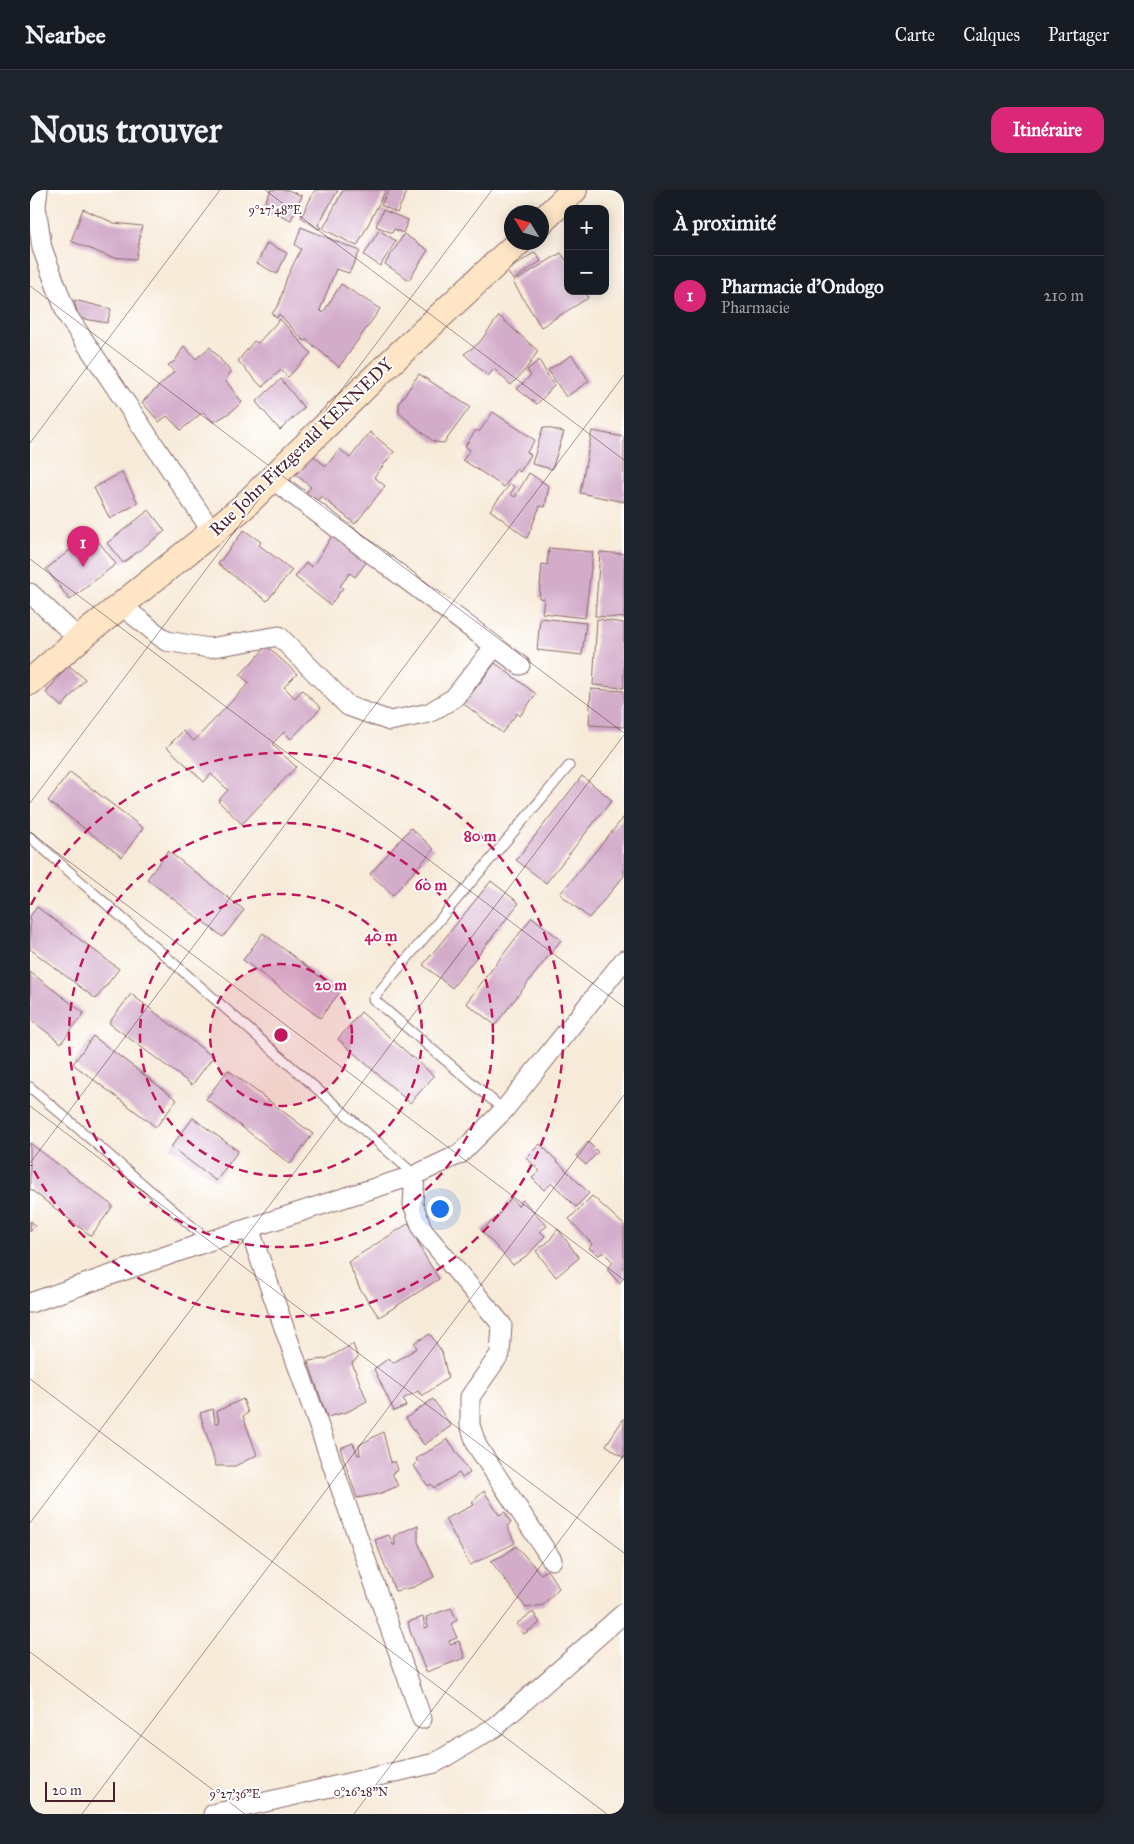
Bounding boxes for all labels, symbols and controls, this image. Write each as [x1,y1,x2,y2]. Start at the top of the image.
text: Nearbee [25,20,106,50]
text: Carte [895,24,935,46]
text: Calques [963,24,1020,46]
text: Partager [1048,24,1109,46]
button: Itinéraire [991,107,1104,153]
text: Nous trouver [30,109,222,152]
text: 9°27'48"E [248,203,302,217]
north arrow [504,205,549,250]
map controls [564,205,609,295]
button: + [564,205,609,250]
text: À proximité [674,210,776,236]
button: − [564,250,609,295]
text: Pharmacie d'Ondogo [721,275,884,298]
text: 1 [687,286,693,305]
text: 210 m [1044,286,1084,305]
text: Pharmacie [721,298,790,317]
street label: Rue John Fitzgerald KENNEDY [205,353,399,541]
pin: 1 [67,526,99,567]
text: 80 m [464,827,497,845]
text: 60 m [415,876,448,894]
text: 40 m [365,927,398,946]
text: 20 m [315,976,347,994]
centre of rings [272,1026,290,1044]
your location [427,1196,453,1222]
scale bar [45,1779,115,1802]
text: 20 m [52,1782,82,1799]
text: 0°26'28"N [334,1785,388,1799]
text: 9°27'36"E [210,1787,261,1801]

